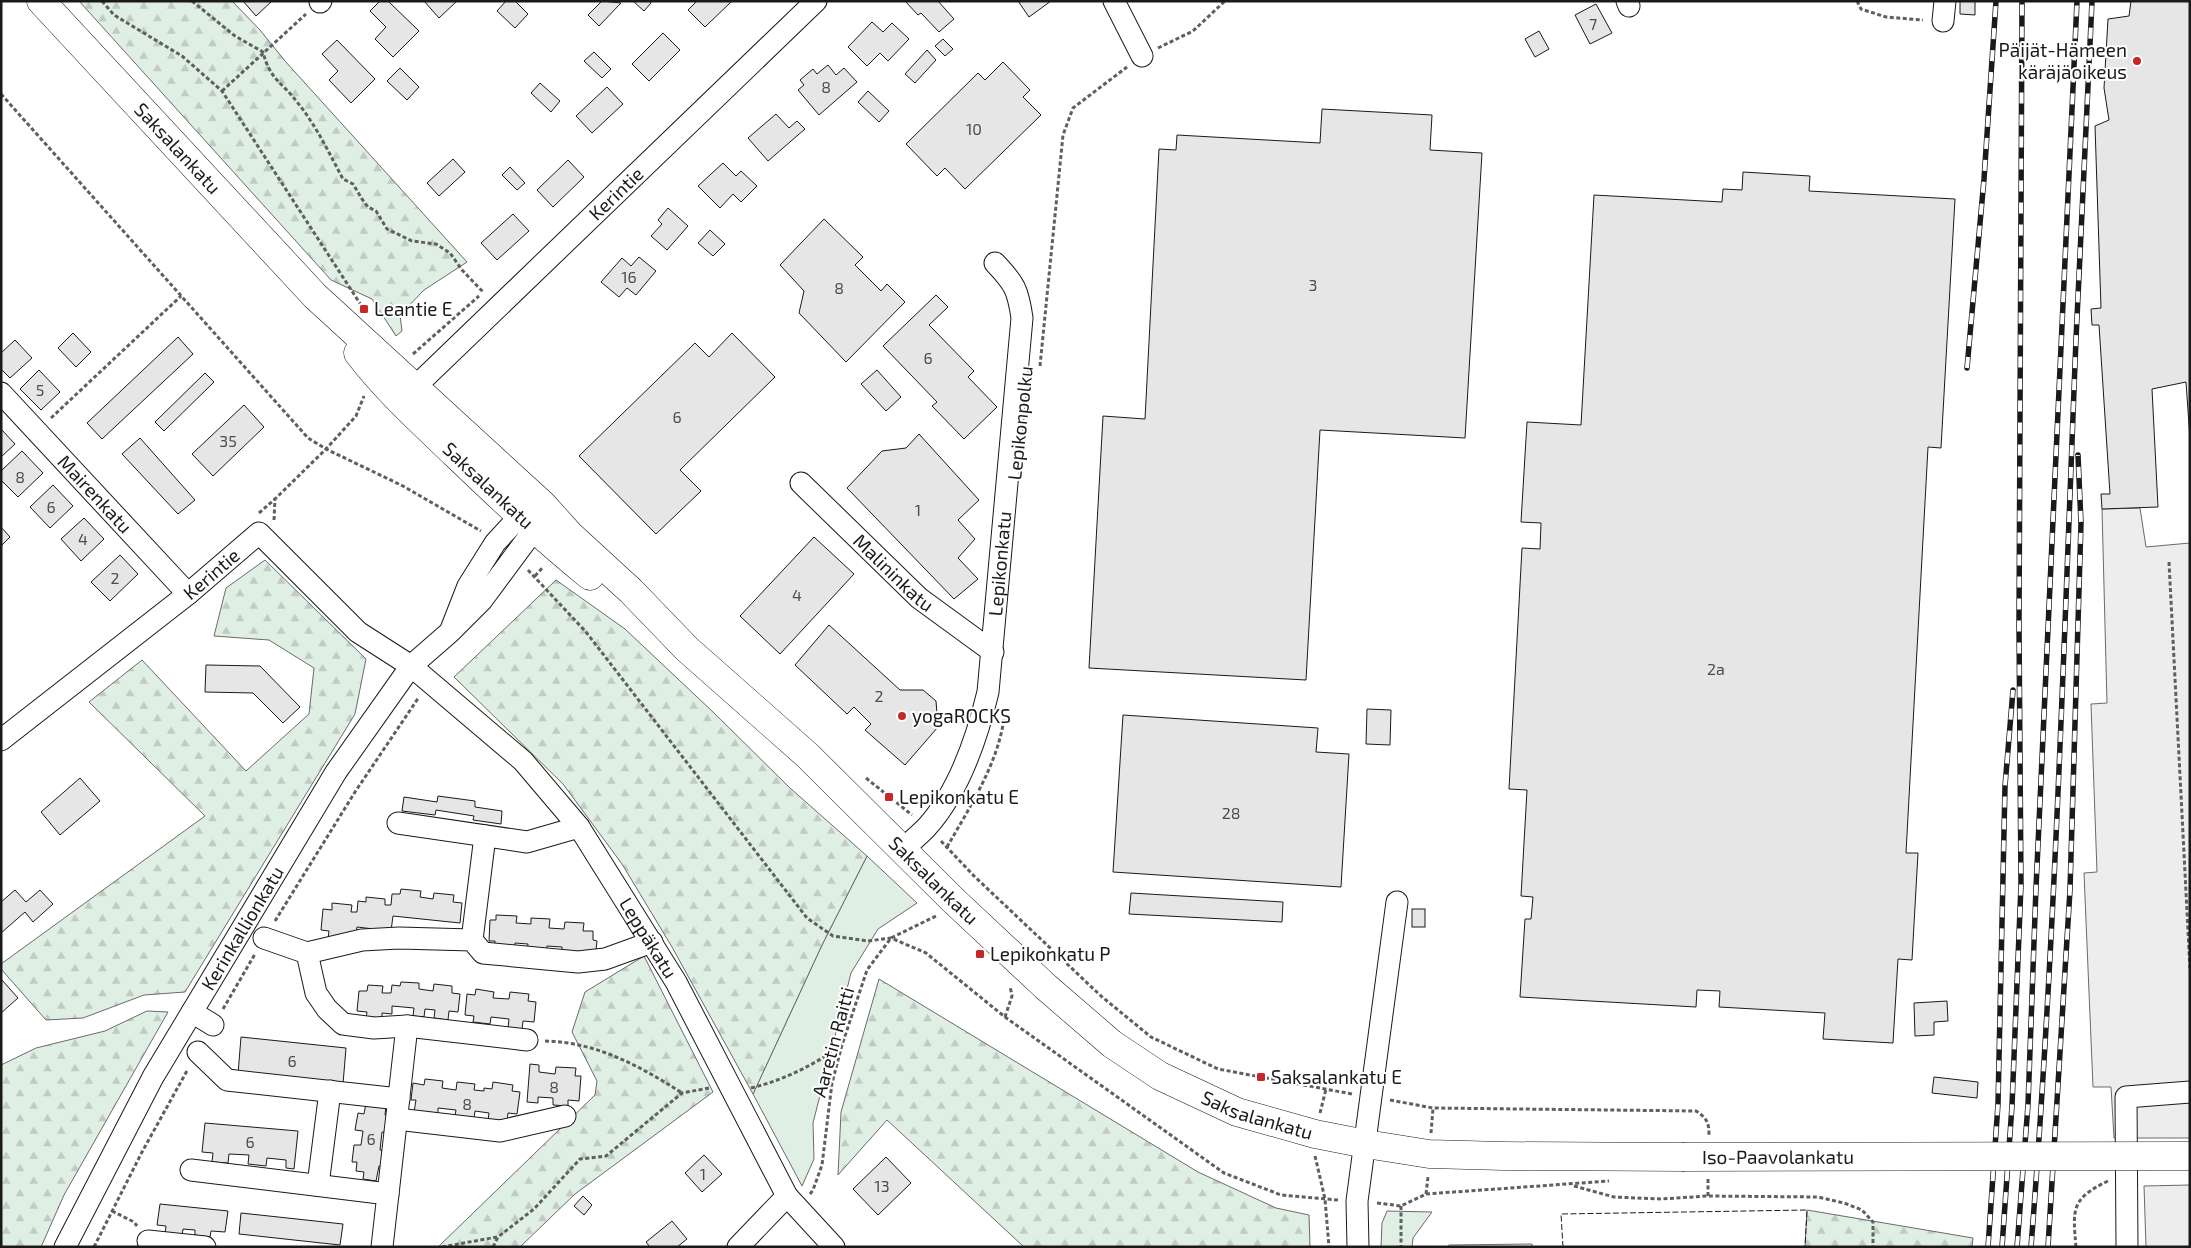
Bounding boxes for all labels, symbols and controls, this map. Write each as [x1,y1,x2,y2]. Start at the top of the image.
house number: 7 [1589,14,1597,33]
place label: Päijät-Hämeen käräjäoikeus [1999,38,2127,83]
marker: Päijät-Hämeen käräjäoikeus [2131,55,2143,67]
house number: 8 [821,77,831,96]
street label: Saksalankatu [130,98,226,198]
house number: 10 [966,119,982,138]
street label: Kerintie [584,162,648,225]
house number: 16 [621,267,637,286]
house number: 3 [1309,275,1317,294]
house number: 8 [834,278,844,297]
place label: Leantie E [374,297,452,320]
marker: Leantie E [358,303,370,315]
house number: 6 [923,348,933,367]
street label: Lepikonpolku [1002,365,1037,481]
house number: 5 [36,380,44,399]
house number: 6 [672,407,682,426]
house number: 35 [219,431,237,450]
street label: Saksalankatu [438,437,539,533]
street label: Mairenkatu [53,450,137,538]
house number: 8 [15,467,25,486]
house number: 6 [46,497,56,516]
house number: 1 [915,500,921,519]
street label: Lepikonkatu [983,510,1015,617]
house number: 4 [78,529,88,548]
street label: Malininkatu [849,529,939,616]
street label: Kerintie [178,543,244,604]
house number: 2 [111,568,120,587]
house number: 4 [792,585,802,604]
house number: 2a [1707,659,1725,678]
house number: 2 [875,686,884,705]
place label: yogaROCKS [912,704,1011,727]
marker: yogaROCKS [896,710,908,722]
place label: Lepikonkatu E [899,785,1019,808]
marker: Lepikonkatu E [883,791,895,803]
house number: 28 [1222,803,1240,822]
street label: Saksalankatu [884,831,983,929]
street label: Kerinkallionkatu [196,862,288,994]
street label: Leppäkatu [615,893,683,982]
place label: Lepikonkatu P [990,942,1111,965]
marker: Lepikonkatu P [974,948,986,960]
street label: Aaretin Raitti [807,984,858,1099]
house number: 6 [287,1051,297,1070]
place label: Saksalankatu E [1271,1065,1402,1088]
marker: Saksalankatu E [1255,1071,1267,1083]
house number: 8 [549,1077,559,1096]
street label: Saksalankatu [1198,1085,1316,1144]
house number: 8 [462,1094,472,1113]
house number: 6 [366,1129,376,1148]
house number: 6 [245,1132,255,1151]
street label: Iso-Paavolankatu [1702,1145,1854,1168]
house number: 1 [700,1164,706,1183]
house number: 13 [874,1176,890,1195]

